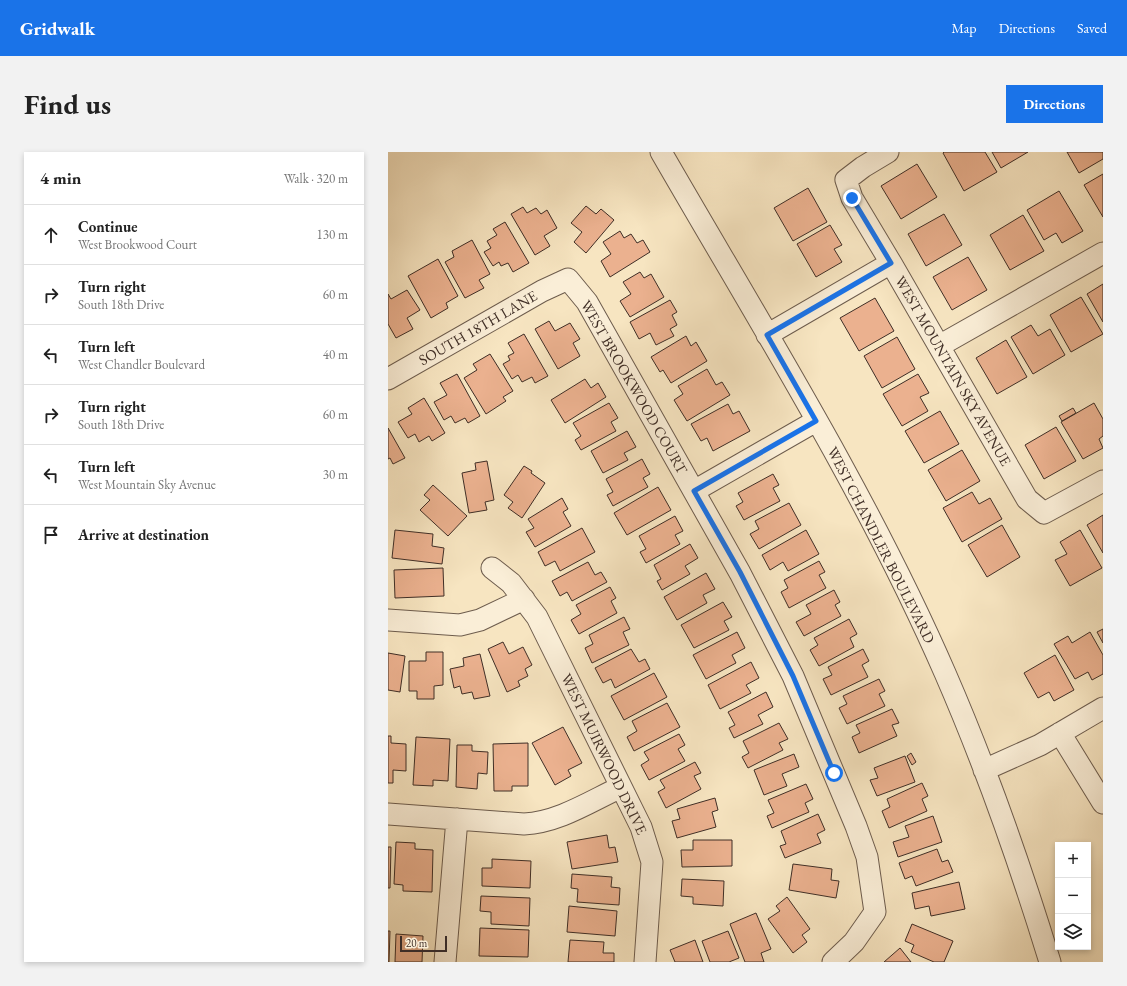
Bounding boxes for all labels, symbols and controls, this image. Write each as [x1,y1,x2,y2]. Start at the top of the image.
text: Gridwalk [20,16,95,41]
text: Map [951,19,977,37]
text: Directions [999,19,1055,37]
text: Saved [1077,19,1107,37]
button: Directions [1006,85,1103,123]
text: Find us [24,86,111,122]
text: 4 min [40,167,81,189]
text: Walk · 320 m [284,170,348,187]
route end [843,189,861,207]
text: Continue [78,217,138,236]
icon: ahead [40,224,62,246]
text: 130 m [317,226,348,243]
text: West Brookwood Court [78,236,197,253]
street label: WEST MOUNTAIN SKY AVENUE [891,272,1016,470]
text: Turn right [78,277,146,296]
icon: right [40,284,62,306]
text: 60 m [323,286,348,303]
street label: SOUTH 18TH LANE [415,286,541,369]
text: South 18th Drive [78,296,164,313]
street label: WEST BROOKWOOD COURT [577,296,693,478]
text: Turn left [78,337,135,356]
icon: left [40,344,62,366]
text: 40 m [323,346,348,363]
text: West Chandler Boulevard [78,356,205,373]
text: Turn right [78,397,146,416]
icon: right [40,404,62,426]
text: 60 m [323,406,348,423]
text: South 18th Drive [78,416,164,433]
street label: WEST CHANDLER BOULEVARD [823,443,940,646]
text: Turn left [78,457,135,476]
icon: left [40,464,62,486]
text: 30 m [323,466,348,483]
text: West Mountain Sky Avenue [78,476,216,493]
icon: arrive [40,524,62,546]
text: Arrive at destination [78,525,209,544]
street label: WEST MUIRWOOD DRIVE [557,670,652,838]
route start [825,764,843,782]
map controls [1055,842,1091,950]
button: + [1055,842,1091,878]
button: − [1055,878,1091,914]
button: layers [1055,914,1091,950]
scale bar [400,934,447,953]
text: 20 m [406,936,427,950]

